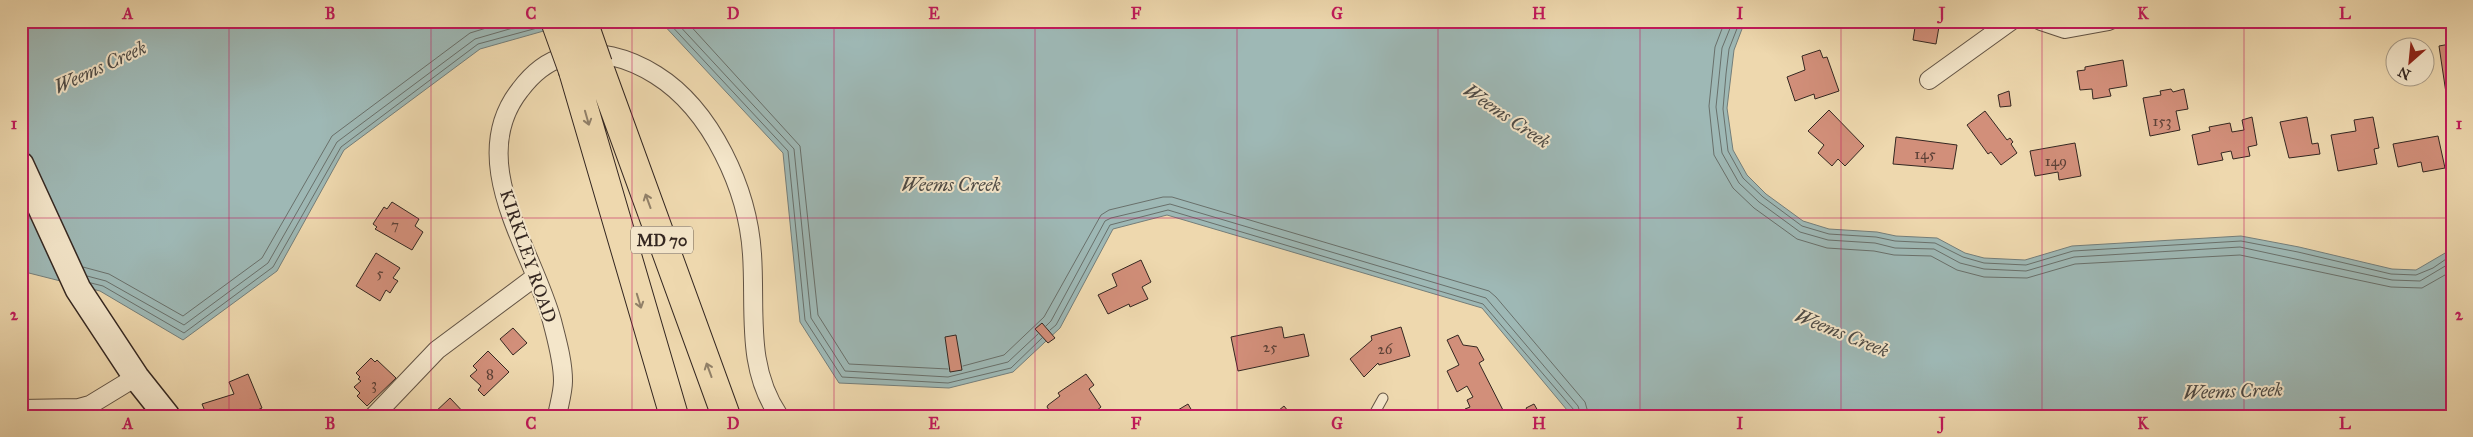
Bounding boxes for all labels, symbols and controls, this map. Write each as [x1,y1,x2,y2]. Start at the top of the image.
text: A [122,4,134,23]
text: B [325,4,335,23]
text: C [526,4,537,23]
text: D [727,4,740,23]
text: E [928,4,940,23]
text: F [1131,4,1142,23]
text: G [1331,4,1343,23]
text: H [1532,4,1546,23]
text: I [1737,4,1744,23]
text: J [1937,4,1946,24]
text: K [2137,4,2149,23]
text: L [2339,4,2351,23]
water label: Weems Creek [50,35,150,98]
north arrow [2386,38,2436,88]
text: N [2395,63,2413,83]
water label: Weems Creek [1459,79,1555,154]
one-way arrow [583,109,592,125]
house number: 153 [2153,112,2171,130]
text: 1 [11,114,18,133]
text: 1 [2456,114,2463,133]
house number: 145 [1914,145,1936,163]
house number: 149 [2045,152,2067,170]
water label: Weems Creek [901,173,1001,196]
street label: KIRKLEY ROAD [495,187,561,325]
one-way arrow [643,194,652,209]
house number: 7 [391,216,399,234]
road number: MD 70 [631,226,693,254]
house number: 5 [377,264,384,282]
one-way arrow [635,293,644,308]
water label: Weems Creek [1792,304,1893,363]
text: 2 [10,305,19,324]
text: 2 [2455,305,2464,324]
house number: 25 [1263,338,1277,356]
house number: 26 [1377,340,1394,358]
one-way arrow [704,363,713,378]
house number: 8 [486,365,494,383]
house number: 3 [371,375,377,393]
water label: Weems Creek [2183,378,2284,404]
text: A [122,414,134,433]
text: B [325,414,335,433]
text: C [526,414,537,433]
text: D [727,414,740,433]
text: E [928,414,940,433]
text: F [1131,414,1142,433]
text: G [1331,414,1343,433]
text: H [1532,414,1546,433]
text: I [1737,414,1744,433]
text: J [1937,414,1946,434]
text: K [2137,414,2149,433]
text: L [2339,414,2351,433]

